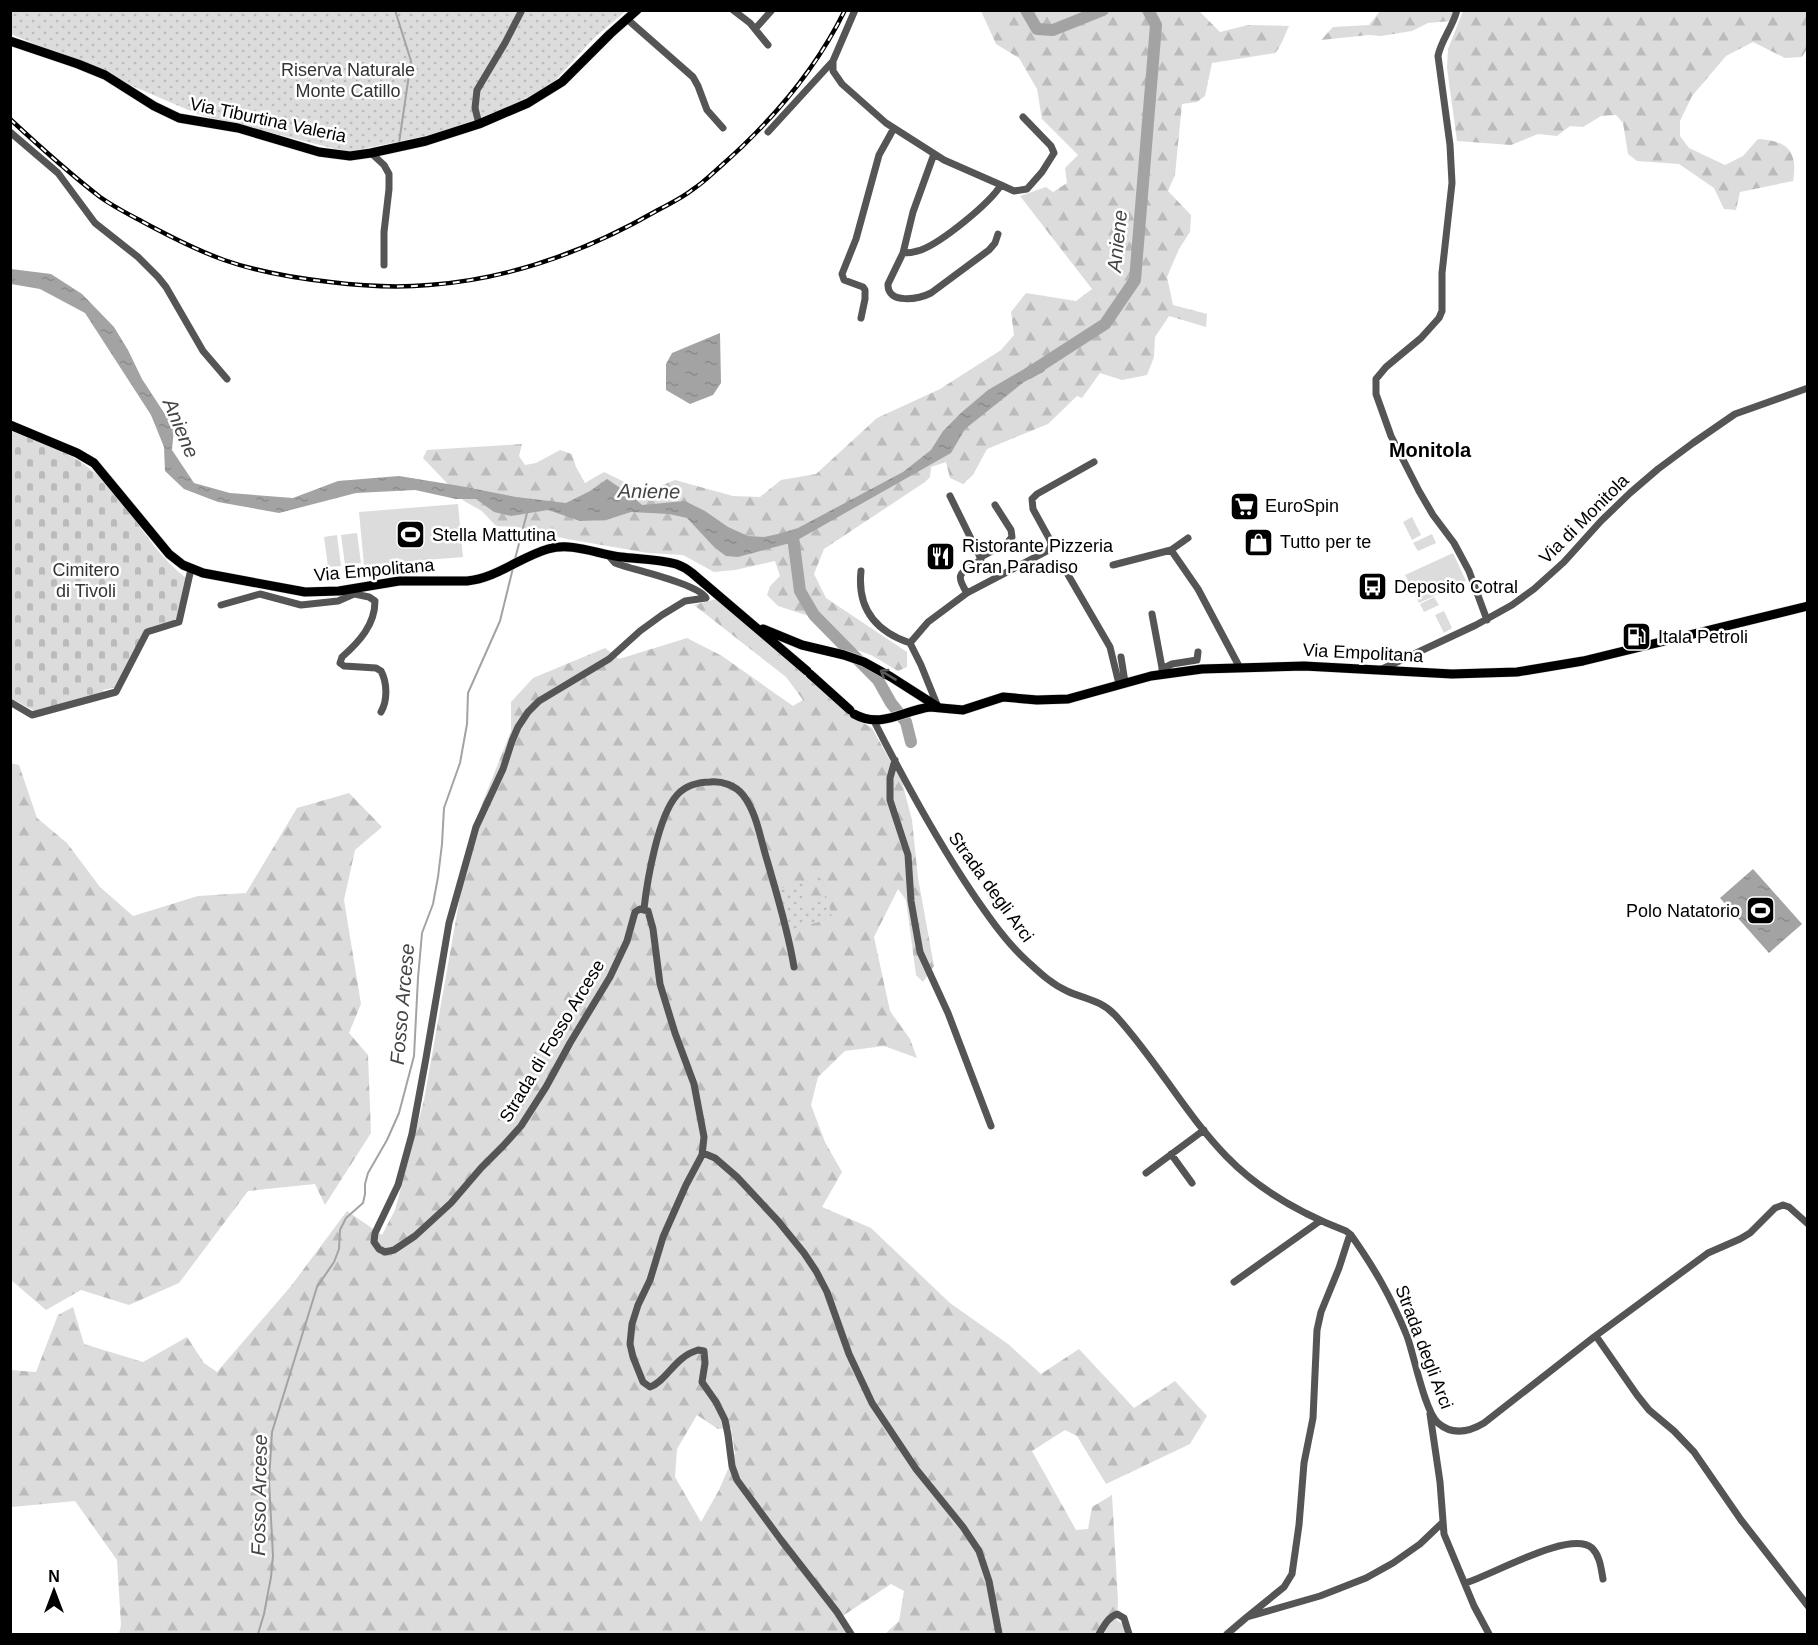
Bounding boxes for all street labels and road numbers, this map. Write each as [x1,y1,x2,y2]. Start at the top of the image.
street label: Via Tiburtina Valeria [188,94,349,147]
street label: Via di Monitola [1535,470,1633,568]
street label: Via Empolitana [313,555,436,585]
street label: Via Empolitana [1302,640,1425,666]
street label: Strada degli Arci [944,828,1038,946]
street label: Strada di Fosso Arcese [496,956,608,1126]
street label: Strada degli Arci [1391,1282,1457,1412]

